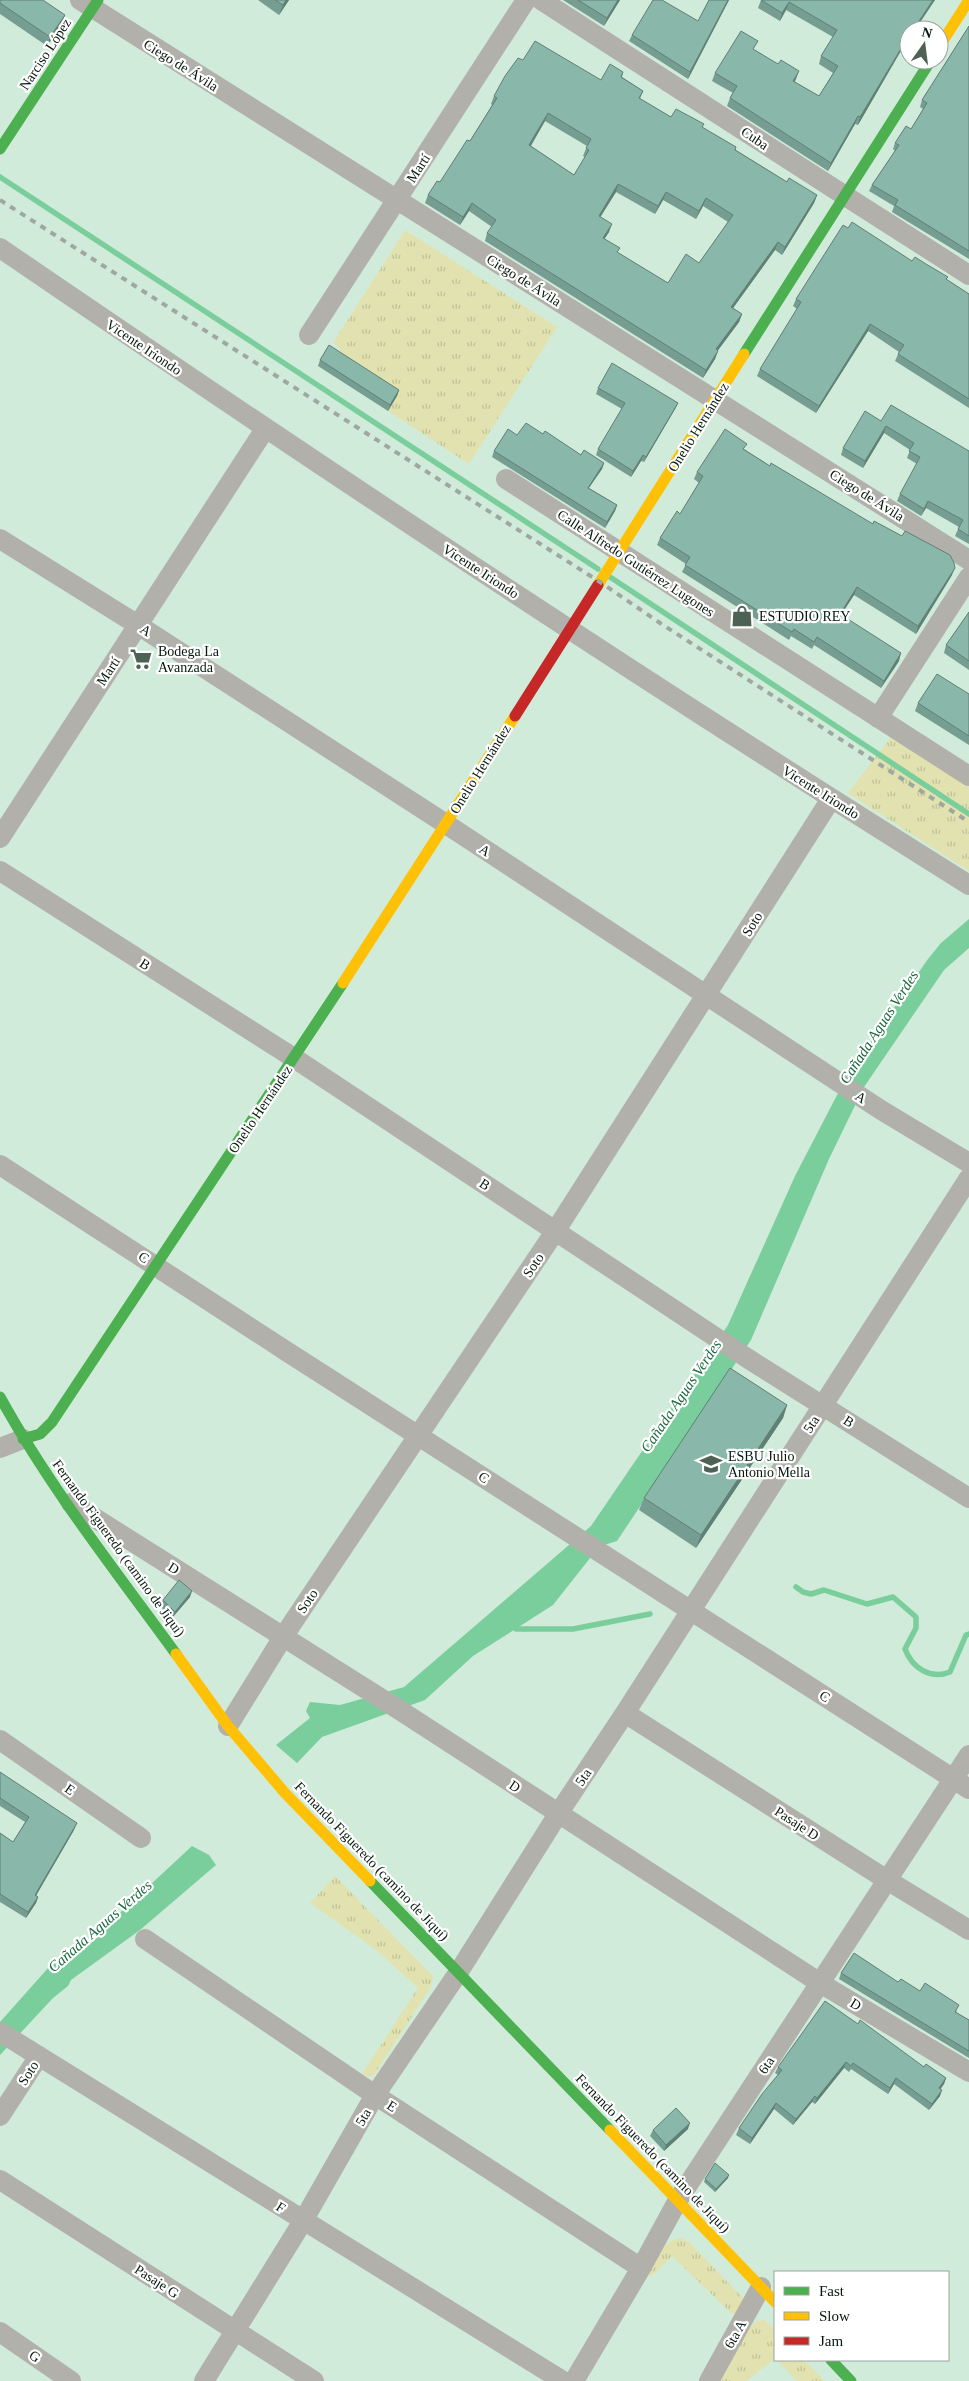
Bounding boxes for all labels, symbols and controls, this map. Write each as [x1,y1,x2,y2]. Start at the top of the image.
street label: Narciso López [17,16,74,93]
north arrow [899,20,949,70]
text: N [920,24,934,41]
street label: Ciego de Ávila [141,36,222,95]
street label: Cuba [738,124,772,153]
street label: Martí [404,151,433,185]
street label: Ciego de Ávila [484,251,565,310]
street label: Vicente Iriondo [103,317,184,378]
street label: Onelio Hernández [665,380,732,475]
street label: Ciego de Ávila [827,466,908,525]
street label: Calle Alfredo Gutiérrez Lugones [555,507,717,620]
street label: Vicente Iriondo [440,541,521,602]
shop icon: ESTUDIO REY [729,603,755,629]
place label: ESTUDIO REY [759,609,850,624]
street label: A [137,621,155,640]
place label: Bodega La Avanzada [158,644,220,675]
supermarket icon: Bodega La Avanzada [128,646,154,672]
street label: Martí [94,654,123,688]
street label: Onelio Hernández [447,722,514,817]
street label: Vicente Iriondo [780,763,862,822]
street label: A [476,841,494,860]
street label: Soto [739,909,766,939]
street label: B [137,956,153,973]
water label: Cañada Aguas Verdes [836,967,922,1087]
street label: Onelio Hernández [226,1063,295,1156]
street label: A [852,1088,870,1107]
street label: B [477,1176,493,1193]
street label: C [136,1249,152,1266]
street label: Soto [520,1250,547,1280]
water label: Cañada Aguas Verdes [638,1337,725,1455]
street label: 5ta [800,1412,823,1436]
street label: B [841,1413,857,1430]
place label: ESBU Julio Antonio Mella [728,1449,811,1480]
school or university icon: ESBU Julio Antonio Mella [698,1451,724,1477]
street label: Fernando Figueredo (camino de Jiquí) [49,1457,188,1640]
street label: C [476,1469,492,1486]
street label: D [165,1559,182,1577]
street label: Soto [294,1586,321,1616]
street label: C [817,1688,833,1705]
street label: 5ta [572,1765,595,1789]
street label: D [506,1777,523,1795]
street label: Fernando Figueredo (camino de Jiquí) [291,1779,452,1945]
street label: E [62,1781,78,1798]
street label: Pasaje D [772,1804,822,1843]
water label: Cañada Aguas Verdes [45,1877,155,1975]
street label: D [848,1995,864,2013]
street label: 6ta [755,2053,778,2077]
street label: Soto [15,2058,42,2088]
street label: Fernando Figueredo (camino de Jiquí) [572,2071,733,2237]
street label: E [384,2098,399,2115]
street label: 5ta [353,2105,375,2128]
street label: F [273,2199,288,2216]
street label: Pasaje G [132,2262,182,2301]
legend [774,2271,949,2361]
text: Fast [819,2283,845,2299]
text: Slow [819,2308,850,2324]
street label: 6ta A [722,2317,750,2351]
text: Jam [819,2333,843,2349]
street label: G [26,2347,43,2365]

